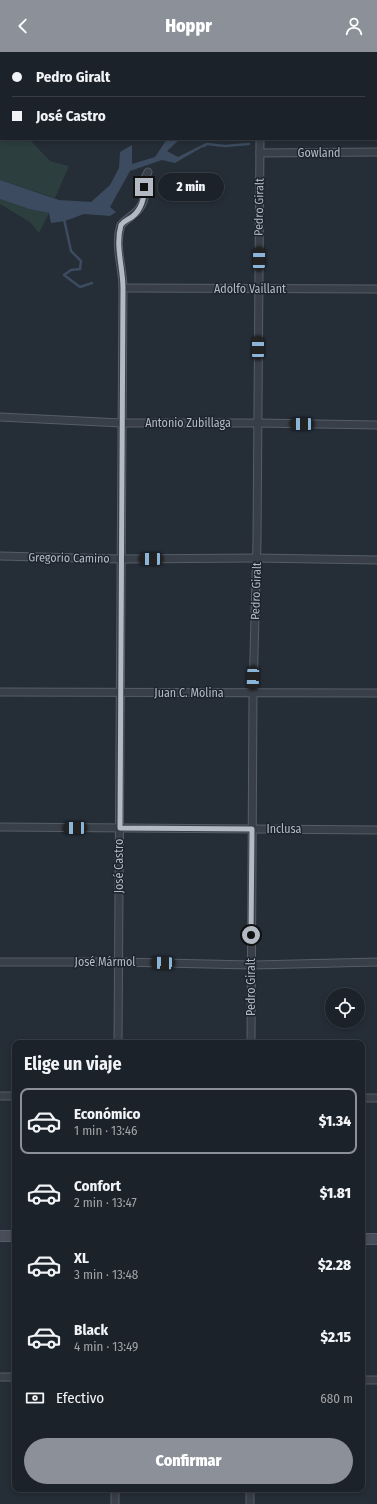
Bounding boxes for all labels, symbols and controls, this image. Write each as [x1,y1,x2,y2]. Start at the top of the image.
icon: back [12,15,34,37]
text: Hoppr [165,15,212,37]
icon: person [343,15,365,37]
text: Pedro Giralt [36,68,110,86]
text: José Castro [36,107,106,125]
street label: Gowland [298,146,340,160]
callout: 2 min [158,173,224,201]
route end [135,178,153,196]
street label: Pedro Giralt [251,178,267,236]
text: 2 min [177,179,205,194]
car [253,247,265,271]
street label: Adolfo Vaillant [214,282,286,296]
car [252,336,264,360]
street label: Antonio Zubillaga [145,416,231,430]
car [290,418,314,430]
street label: Gregorio Camino [28,550,110,566]
car [139,553,163,565]
street label: Pedro Giralt [248,562,264,620]
car [247,666,259,690]
street label: Juan C. Molina [154,686,224,700]
car [63,822,87,834]
street label: Inclusa [267,822,302,836]
street label: José Castro [112,839,126,893]
route start [242,926,260,944]
street label: José Mármol [75,955,135,969]
car [151,957,175,969]
street label: Pedro Giralt [244,958,258,1016]
map controls [325,988,365,1028]
button: locate [325,988,365,1028]
text: Elige un viaje [24,1053,122,1075]
icon: car [26,1103,62,1139]
text: Económico [74,1105,141,1123]
text: $1.34 [319,1112,351,1130]
text: 1 min · 13:46 [74,1123,137,1138]
icon: car [26,1175,62,1211]
text: Confort [74,1177,121,1195]
text: $1.81 [320,1184,351,1202]
text: 2 min · 13:47 [74,1195,137,1210]
icon: car [26,1247,62,1283]
text: XL [74,1249,89,1267]
text: $2.28 [318,1256,351,1274]
text: 3 min · 13:48 [74,1267,138,1282]
icon: car [26,1319,62,1355]
text: Black [74,1321,108,1339]
text: $2.15 [321,1328,351,1346]
text: 4 min · 13:49 [74,1339,138,1354]
icon: cash [24,1387,46,1409]
text: Efectivo [56,1389,104,1407]
text: 680 m [320,1391,353,1406]
button: Confirmar [24,1438,353,1484]

